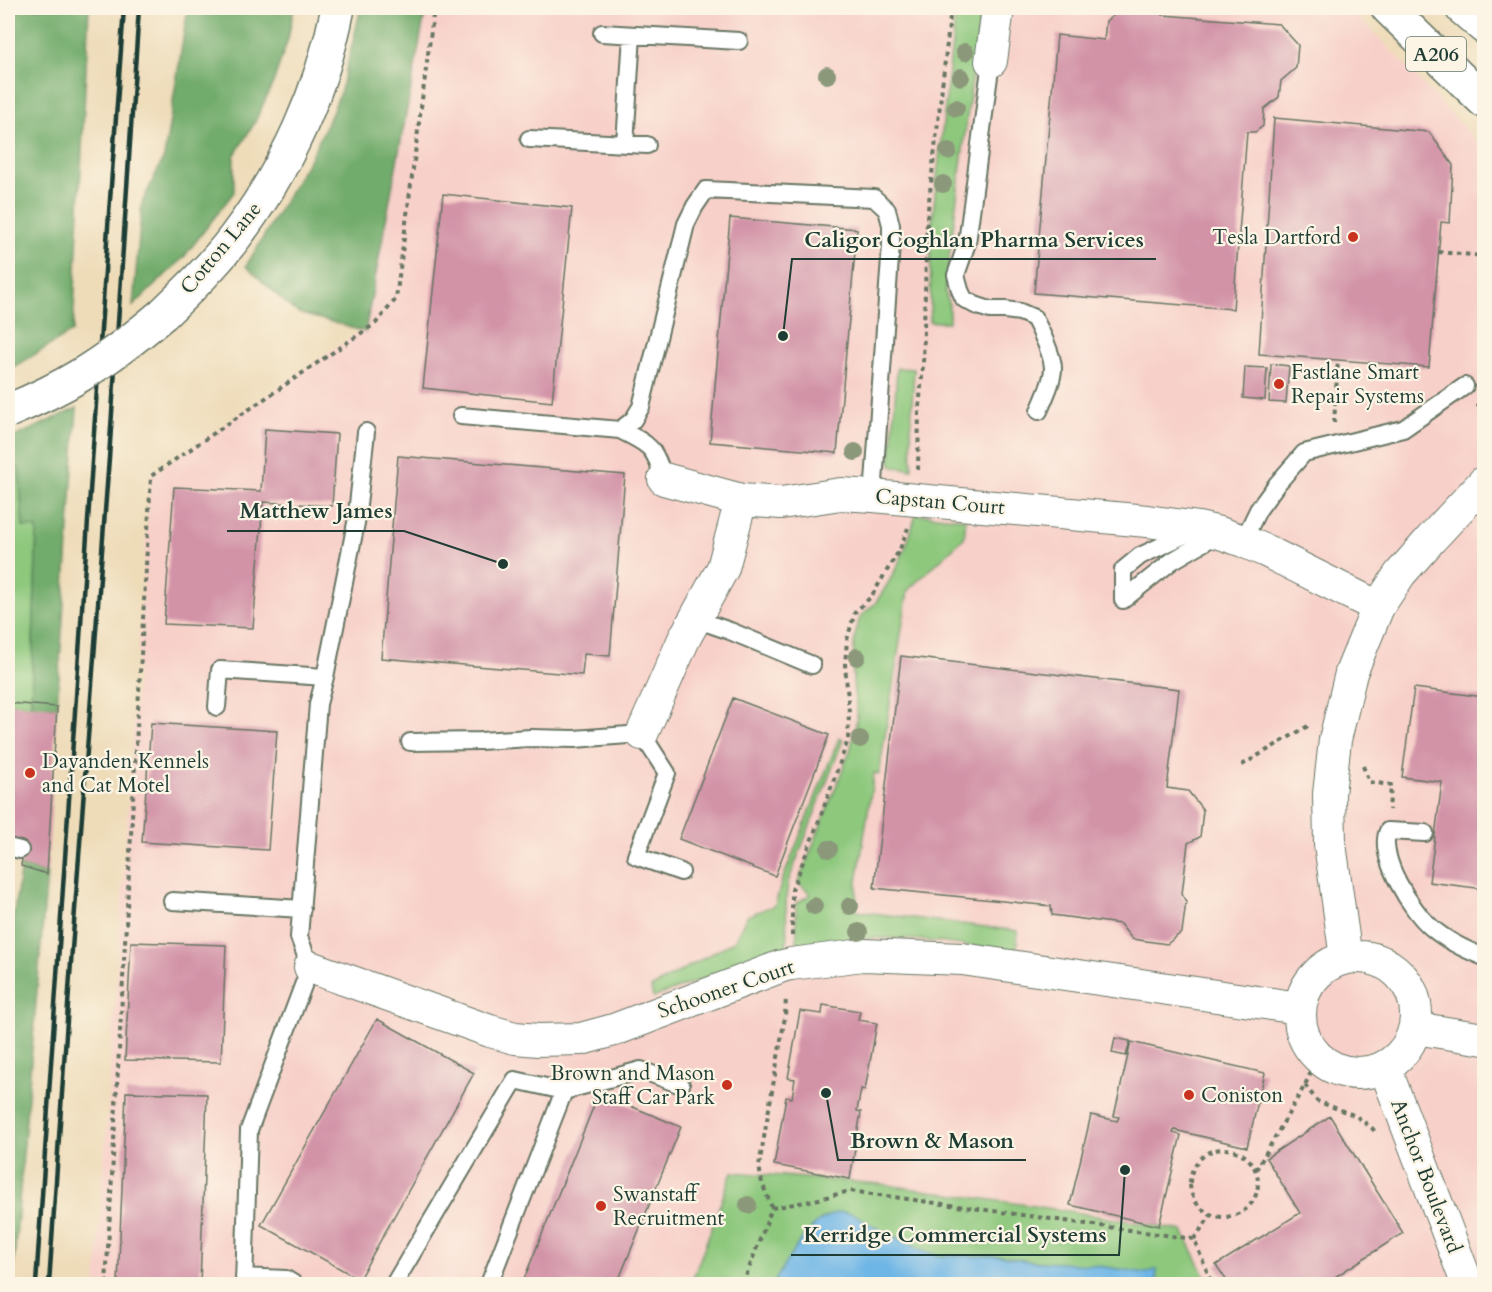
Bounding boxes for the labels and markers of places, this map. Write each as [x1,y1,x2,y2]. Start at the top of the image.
callout: Caligor Coghlan Pharma Services [792,219,1156,259]
place label: Tesla Dartford [1212,223,1341,252]
marker: Tesla Dartford [1346,230,1360,244]
place label: Fastlane Smart Repair Systems [1291,358,1424,411]
marker: Fastlane Smart Repair Systems [1272,377,1286,391]
callout: Matthew James [227,491,404,531]
place label: Davanden Kennels and Cat Motel [42,747,209,800]
marker: Davanden Kennels and Cat Motel [23,766,37,780]
place label: Brown and Mason Staff Car Park [550,1059,716,1112]
marker: Brown and Mason Staff Car Park [720,1078,734,1092]
place label: Coniston [1201,1081,1283,1110]
marker: Coniston [1182,1088,1196,1102]
callout: Brown & Mason [838,1120,1026,1160]
place label: Swanstaff Recruitment [613,1180,725,1233]
marker: Swanstaff Recruitment [594,1199,608,1213]
callout: Kerridge Commercial Systems [791,1215,1119,1255]

